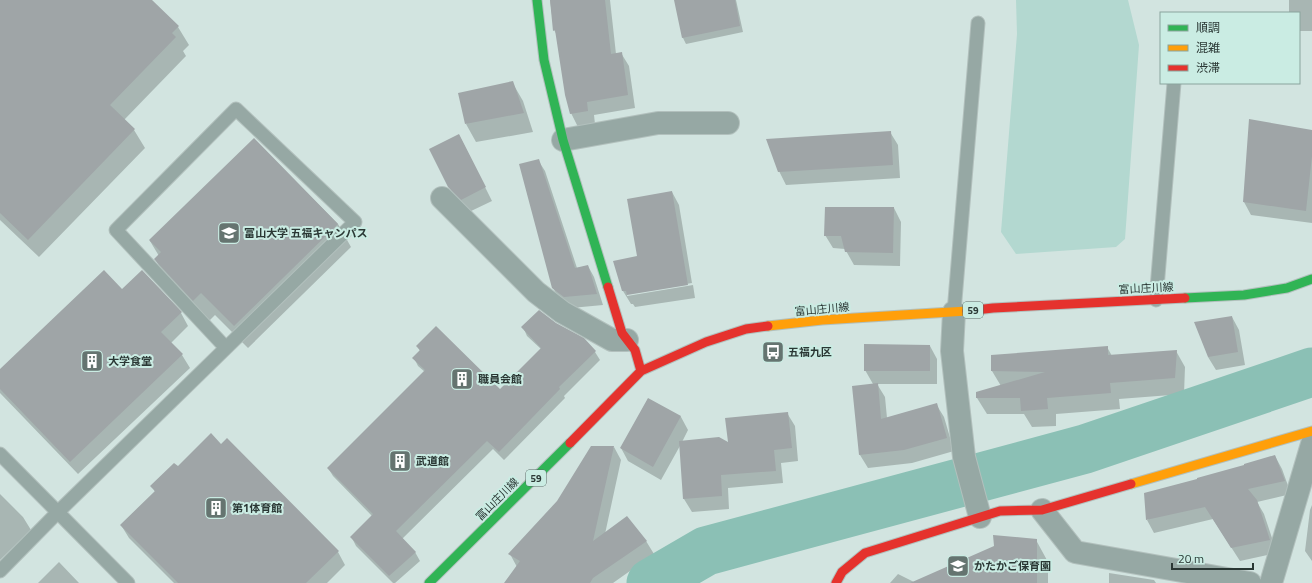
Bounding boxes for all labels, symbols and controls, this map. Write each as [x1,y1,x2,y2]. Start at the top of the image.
legend [1160,12,1300,84]
text: 順調 [1196,18,1220,37]
text: 混雑 [1196,38,1220,57]
text: 渋滞 [1196,58,1220,77]
school or university icon: 富山大学 五福キャンパス [216,220,242,246]
place label: 富山大学 五福キャンパス [244,225,367,241]
street label: 富山庄川線 [1118,279,1174,297]
street label: 富山庄川線 [794,299,850,319]
road number: 59 [963,302,983,318]
bus stop icon: 五福九区 [760,339,786,365]
place label: 五福九区 [788,344,832,360]
building icon: 大学食堂 [79,348,105,374]
place label: 大学食堂 [108,353,152,369]
building icon: 職員会館 [449,366,475,392]
place label: 職員会館 [478,371,522,387]
building icon: 武道館 [387,448,413,474]
place label: 武道館 [416,453,449,469]
road number: 59 [526,470,546,486]
street label: 富山庄川線 [472,474,522,524]
building icon: 第1体育館 [203,495,229,521]
place label: 第1体育館 [232,500,282,516]
scale bar [1172,545,1253,571]
text: 20 m [1178,549,1204,568]
school or university icon: かたかご保育園 [945,553,971,579]
place label: かたかご保育園 [974,558,1051,574]

